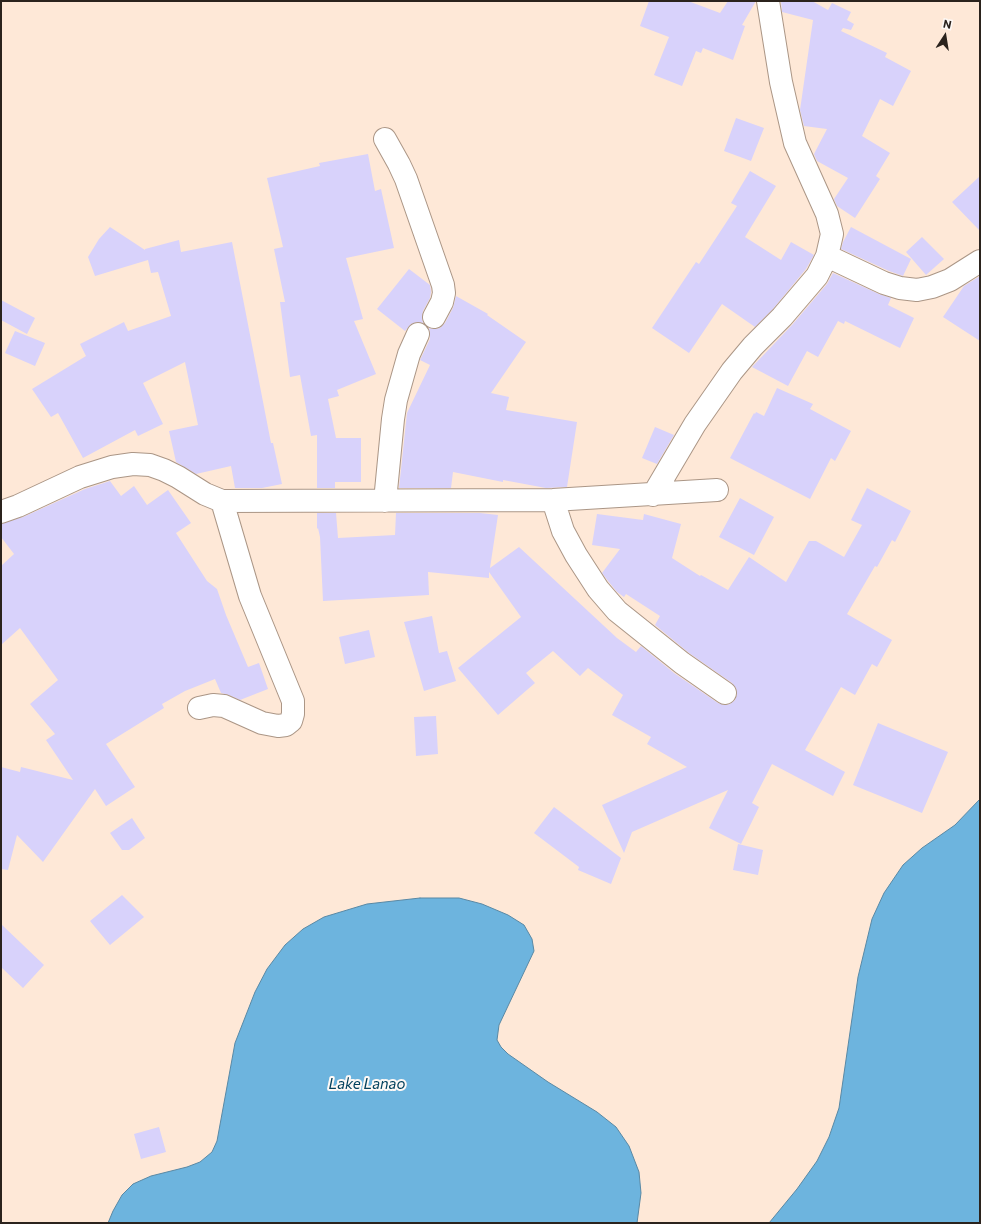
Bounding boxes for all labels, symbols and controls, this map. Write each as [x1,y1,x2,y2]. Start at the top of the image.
north arrow [925,16,965,56]
text: N [942,17,953,31]
water label: Lake Lanao [329,1075,405,1093]

